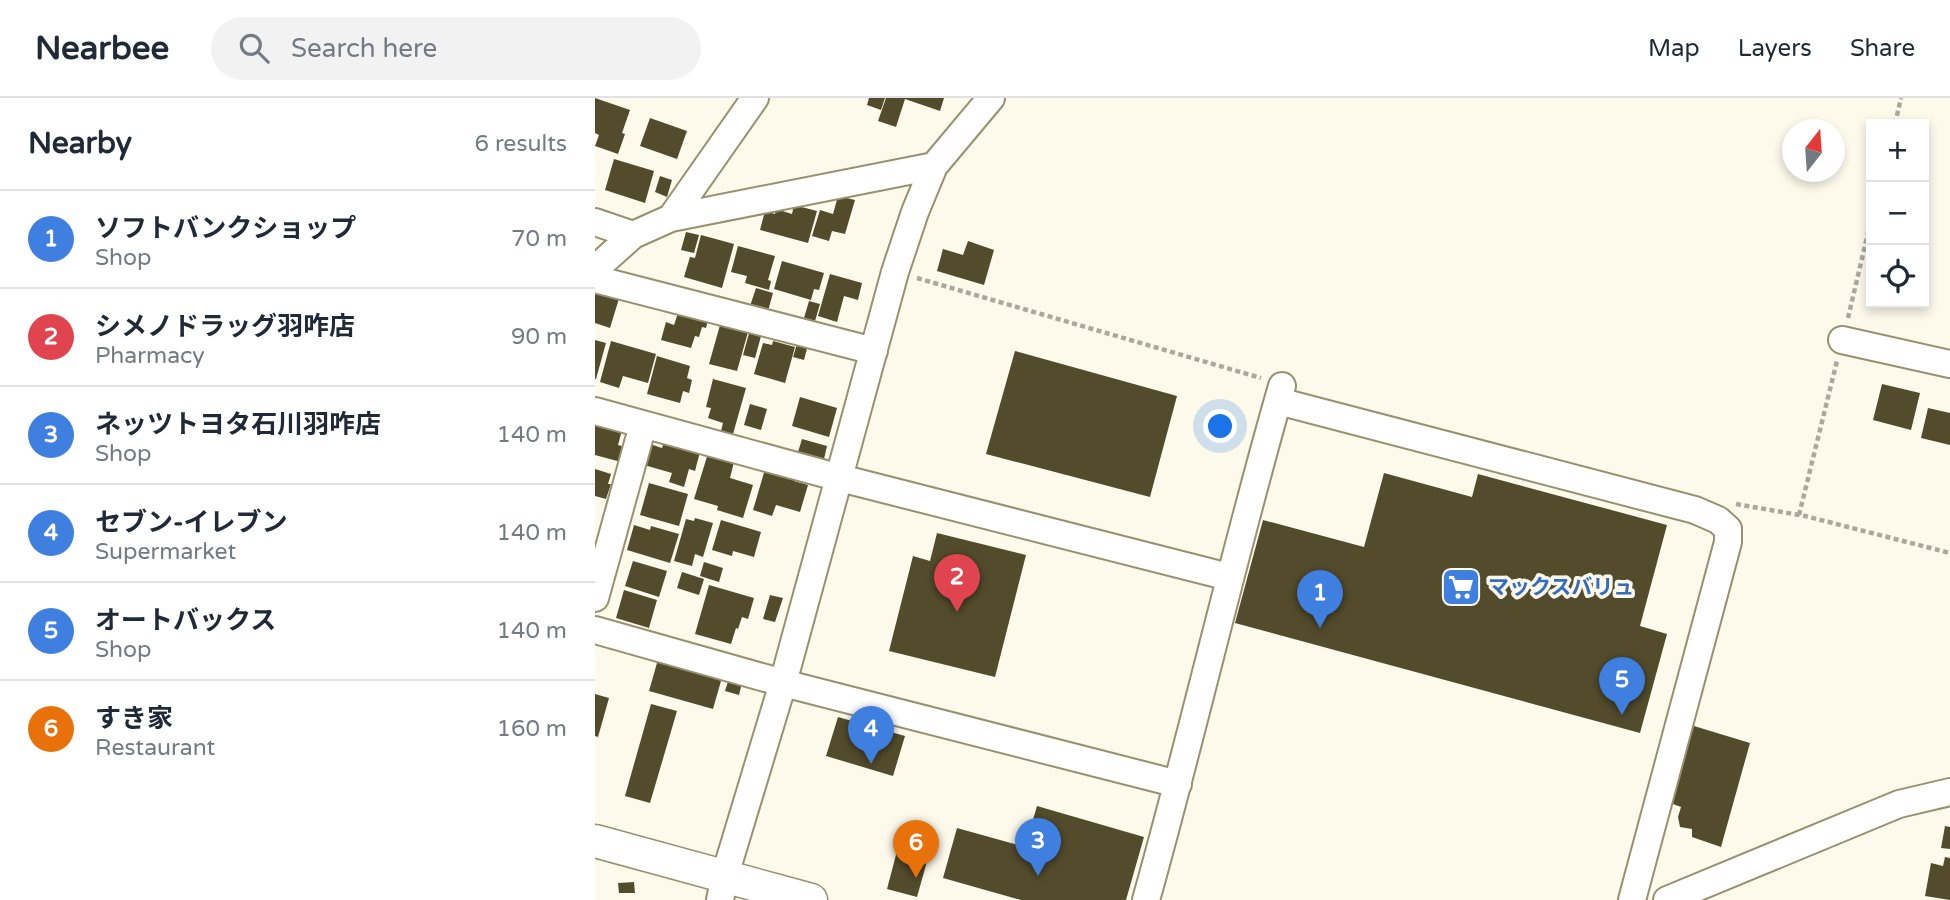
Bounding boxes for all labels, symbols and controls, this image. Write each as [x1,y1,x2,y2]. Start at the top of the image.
search box [211,17,701,80]
text: Nearbee [35,29,169,68]
icon: search [235,29,273,67]
text: Search here [291,33,437,64]
text: Map [1648,34,1700,63]
text: Layers [1738,34,1812,63]
text: Share [1850,34,1915,63]
north arrow [1782,119,1845,182]
map controls [1866,119,1929,308]
button: + [1866,119,1929,182]
text: Nearby [28,125,132,162]
text: 6 results [474,130,567,158]
button: − [1866,182,1929,245]
text: ソフトバンクショップ [95,213,356,244]
text: 1 [44,225,58,253]
text: 70 m [511,225,567,253]
text: Shop [95,244,152,272]
button: locate [1866,245,1929,308]
text: シメノドラッグ羽咋店 [95,311,355,342]
text: 2 [44,323,58,351]
text: 90 m [511,323,567,351]
text: Pharmacy [95,342,205,370]
text: ネッツトヨタ石川羽咋店 [95,409,381,440]
your location [1203,409,1237,443]
text: 3 [44,421,58,449]
text: 140 m [497,421,567,449]
text: Shop [95,440,152,468]
text: セブン-イレブン [95,507,288,538]
text: 4 [44,519,58,547]
text: 140 m [497,519,567,547]
text: Supermarket [95,538,236,566]
pin: 2 [934,554,980,612]
supermarket icon: マックスバリュ [1440,566,1482,608]
pin: 1 [1297,570,1343,628]
place label: マックスバリュ [1488,575,1634,600]
text: オートバックス [95,605,276,636]
text: 5 [44,617,58,645]
text: 140 m [497,617,567,645]
text: Shop [95,636,152,664]
pin: 5 [1599,657,1645,715]
text: すき家 [95,703,173,734]
pin: 4 [848,706,894,764]
text: 6 [44,715,58,743]
text: 160 m [497,715,567,743]
text: Restaurant [95,734,215,762]
pin: 3 [1015,818,1061,876]
pin: 6 [893,820,939,878]

